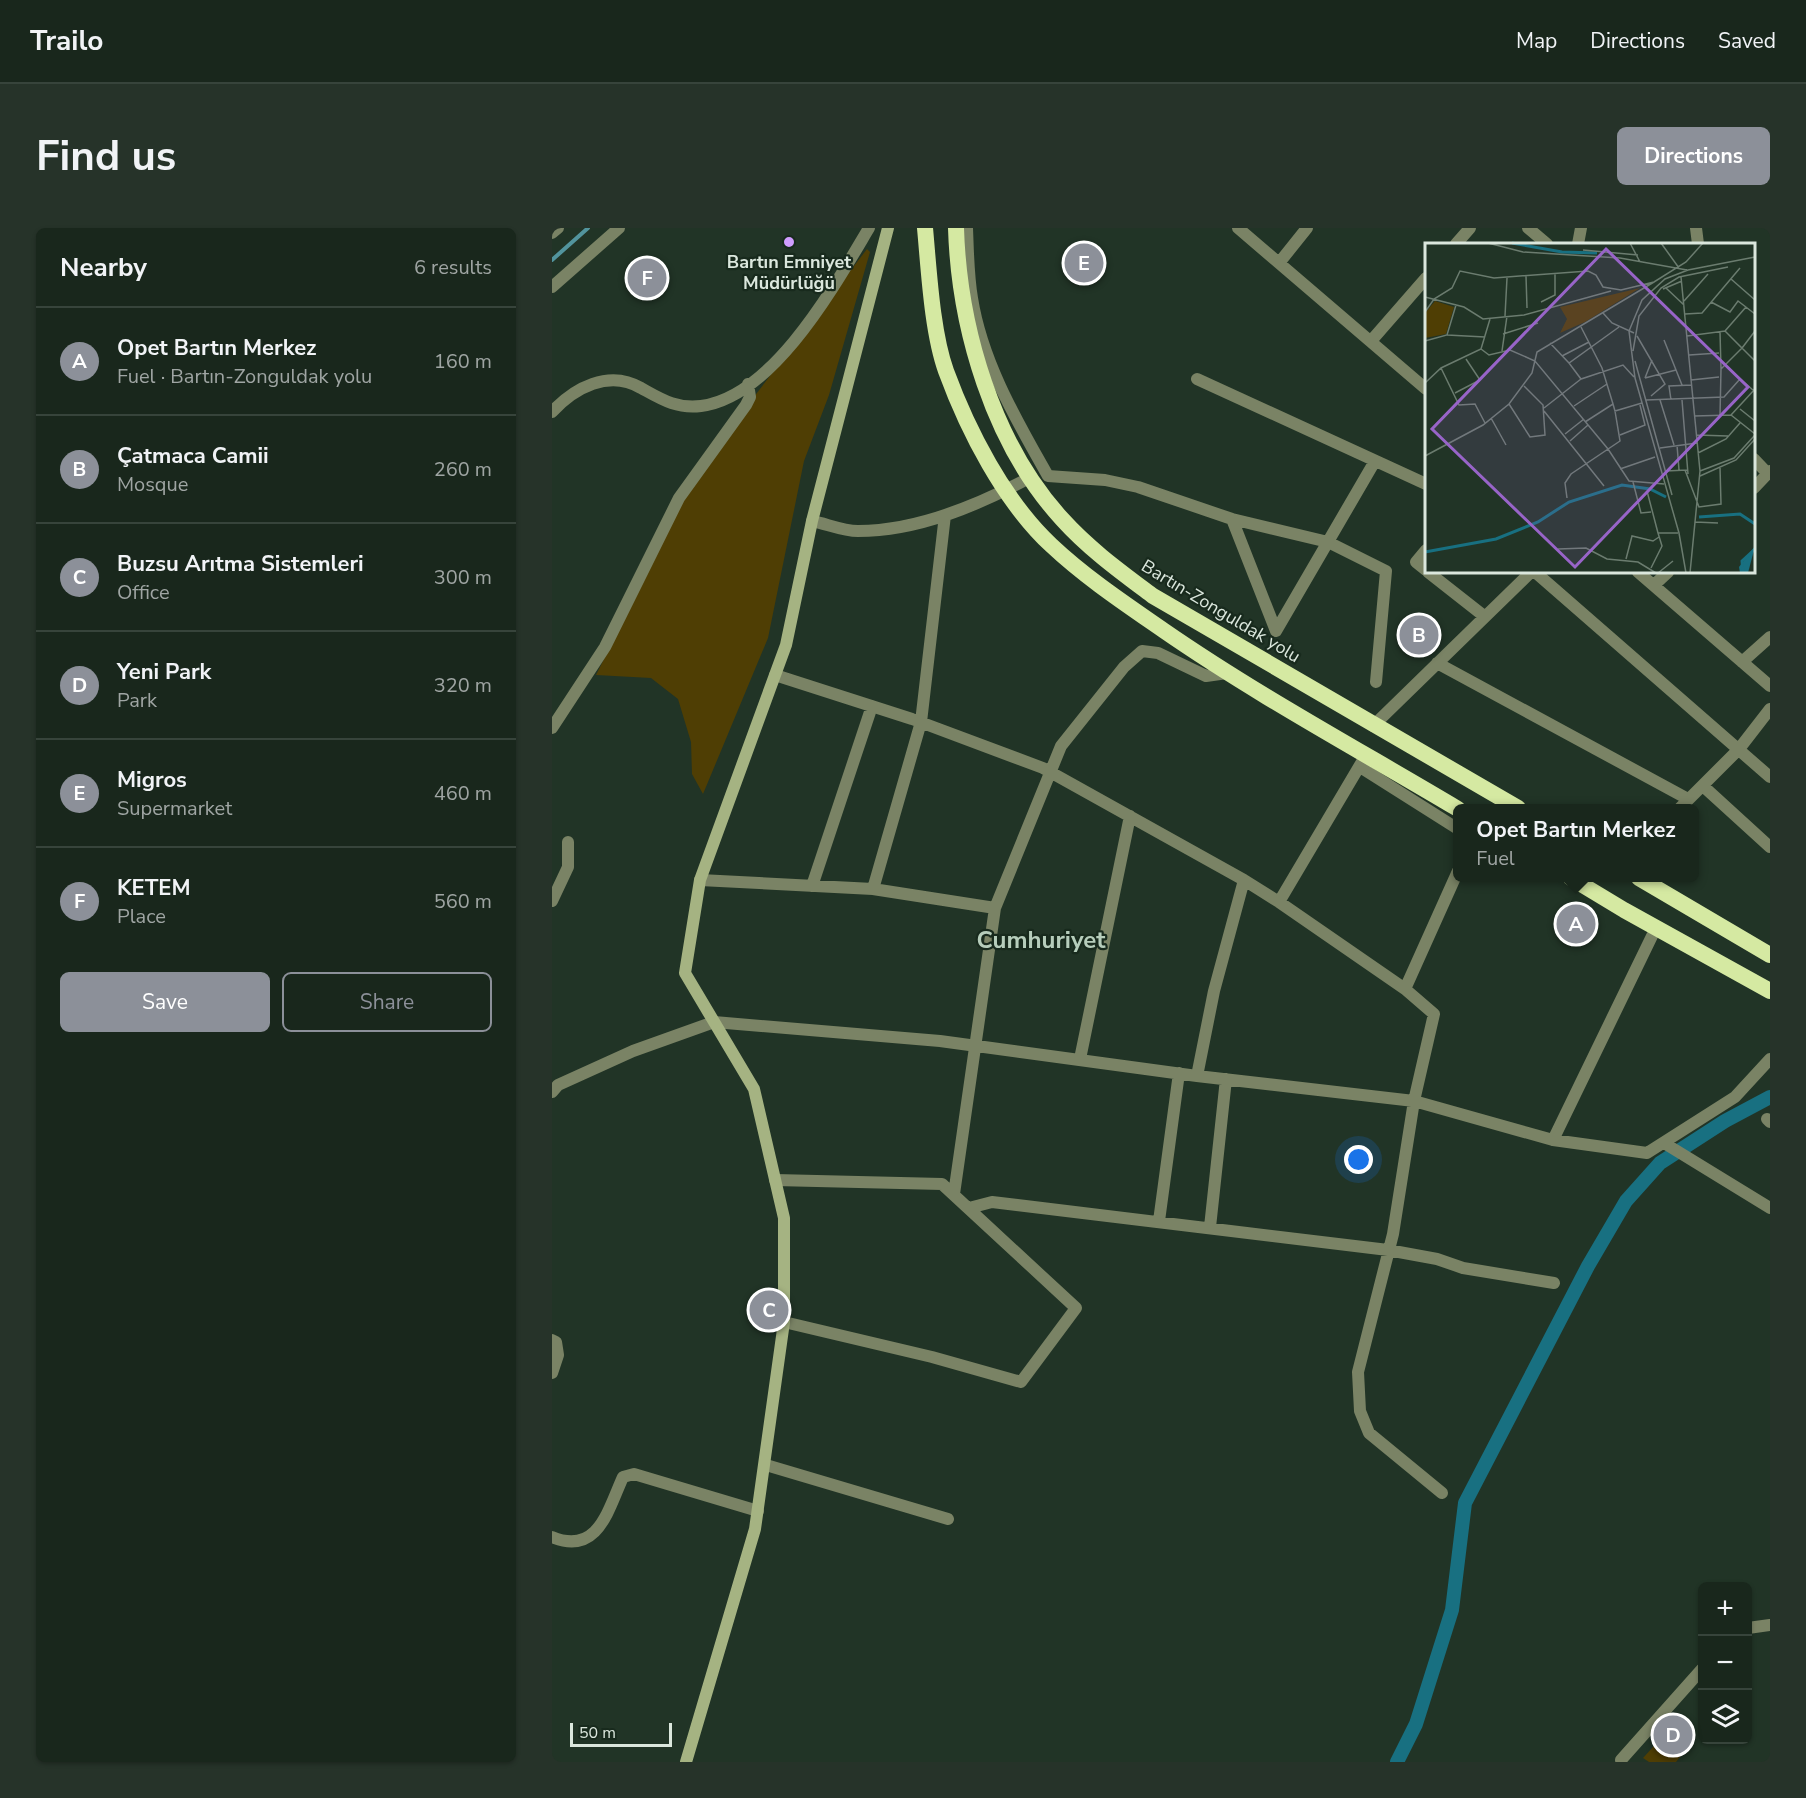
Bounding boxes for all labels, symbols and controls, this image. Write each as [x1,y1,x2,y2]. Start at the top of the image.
text: Trailo [30,22,103,60]
text: Map [1516,27,1557,55]
text: Directions [1590,27,1685,55]
text: Saved [1718,27,1776,55]
button: Directions [1617,127,1770,185]
text: Find us [36,128,176,185]
marker: Bartın Emniyet Müdürlüğü [782,235,796,249]
pin: E [1064,240,1104,285]
inset map [1425,243,1755,573]
text: Nearby [60,250,147,285]
place label: Bartın Emniyet Müdürlüğü [727,250,851,295]
text: 6 results [414,254,492,281]
pin: F [628,256,667,300]
text: Opet Bartın Merkez [117,333,316,363]
text: A [72,348,87,375]
text: 160 m [434,348,492,375]
text: Fuel · Bartın-Zonguldak yolu [117,363,372,390]
text: Çatmaca Camii [117,441,269,471]
text: B [73,456,86,483]
text: 260 m [434,456,492,483]
text: Mosque [117,471,188,498]
text: Buzsu Arıtma Sistemleri [117,549,364,579]
street label: Bartın-Zonguldak yolu [1137,554,1305,668]
text: C [73,564,86,591]
text: 300 m [434,564,492,591]
text: Office [117,579,170,606]
pin: B [1400,612,1438,658]
text: Yeni Park [117,657,211,687]
text: D [72,672,87,699]
text: 320 m [434,672,492,699]
text: Park [117,687,157,714]
text: Migros [117,765,187,795]
text: E [74,780,85,807]
text: 460 m [434,780,492,807]
text: Supermarket [117,795,232,822]
popup [1453,804,1699,882]
text: Opet Bartın Merkez [1476,815,1676,845]
text: Fuel [1476,845,1515,872]
text: KETEM [117,873,191,903]
text: F [74,888,85,915]
text: 560 m [434,888,492,915]
pin: A [1556,902,1596,946]
text: Place [117,903,166,930]
district label: Cumhuriyet [977,924,1106,956]
button: Save [60,972,270,1032]
button: Share [282,972,492,1032]
your location [1344,1145,1373,1174]
pin: C [750,1288,788,1332]
map controls [1698,1582,1752,1744]
button: + [1698,1582,1752,1636]
button: − [1698,1636,1752,1690]
button: layers [1698,1690,1752,1744]
pin: D [1654,1712,1692,1758]
scale bar [570,1720,672,1748]
text: 50 m [579,1722,616,1744]

